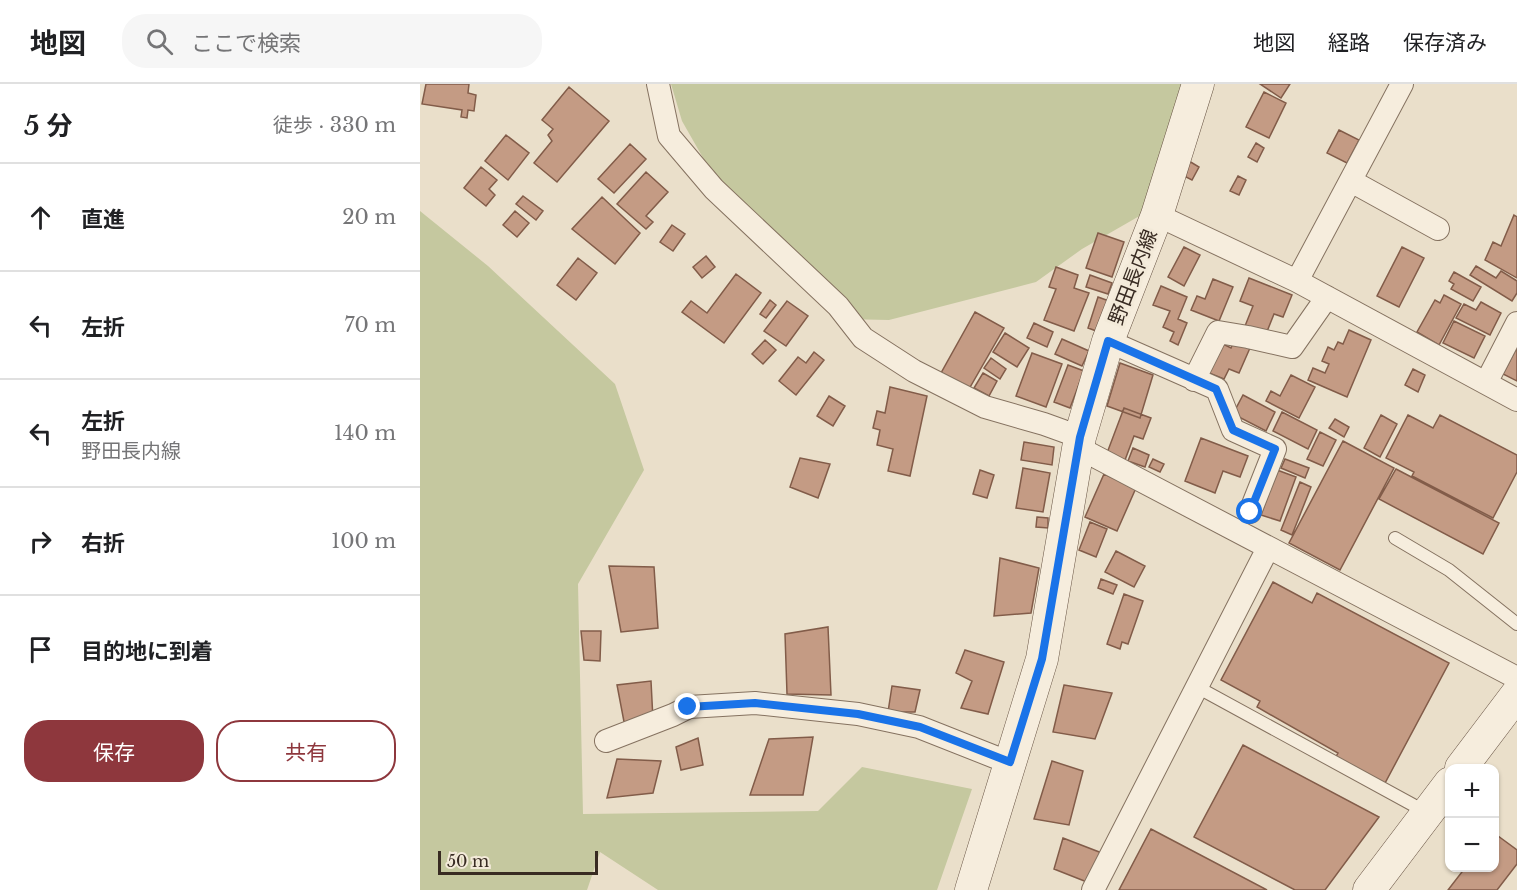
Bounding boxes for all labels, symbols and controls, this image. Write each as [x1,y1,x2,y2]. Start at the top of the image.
search box [122,14,542,68]
icon: search [143,25,176,58]
text: 地図 [30,26,86,61]
text: ここで検索 [191,30,301,57]
text: 地図 [1253,30,1295,56]
text: 経路 [1328,30,1370,56]
text: 保存済み [1403,30,1487,56]
text: 5 分 [24,110,72,142]
text: 徒歩 · 330 m [273,113,396,137]
icon: ahead [24,201,57,234]
text: 20 m [342,205,396,229]
text: 直進 [81,206,125,233]
street label: 野田長内線 [1104,226,1162,328]
icon: left [24,309,57,342]
text: 70 m [344,313,396,337]
text: 左折 [81,314,125,341]
text: 左折 [81,408,125,435]
icon: left [24,417,57,450]
text: 140 m [334,421,396,445]
text: 野田長内線 [81,439,181,463]
route start [1236,498,1262,524]
icon: right [24,525,57,558]
text: 100 m [331,529,396,553]
text: 右折 [81,530,125,557]
icon: arrive [24,633,57,666]
text: 目的地に到着 [81,638,213,665]
route end [674,693,700,719]
button: 保存 [24,720,204,782]
button: 共有 [216,720,396,782]
map controls [1445,764,1499,872]
button: + [1445,764,1499,818]
button: − [1445,818,1499,872]
scale bar [438,848,598,876]
text: 50 m [447,851,489,871]

